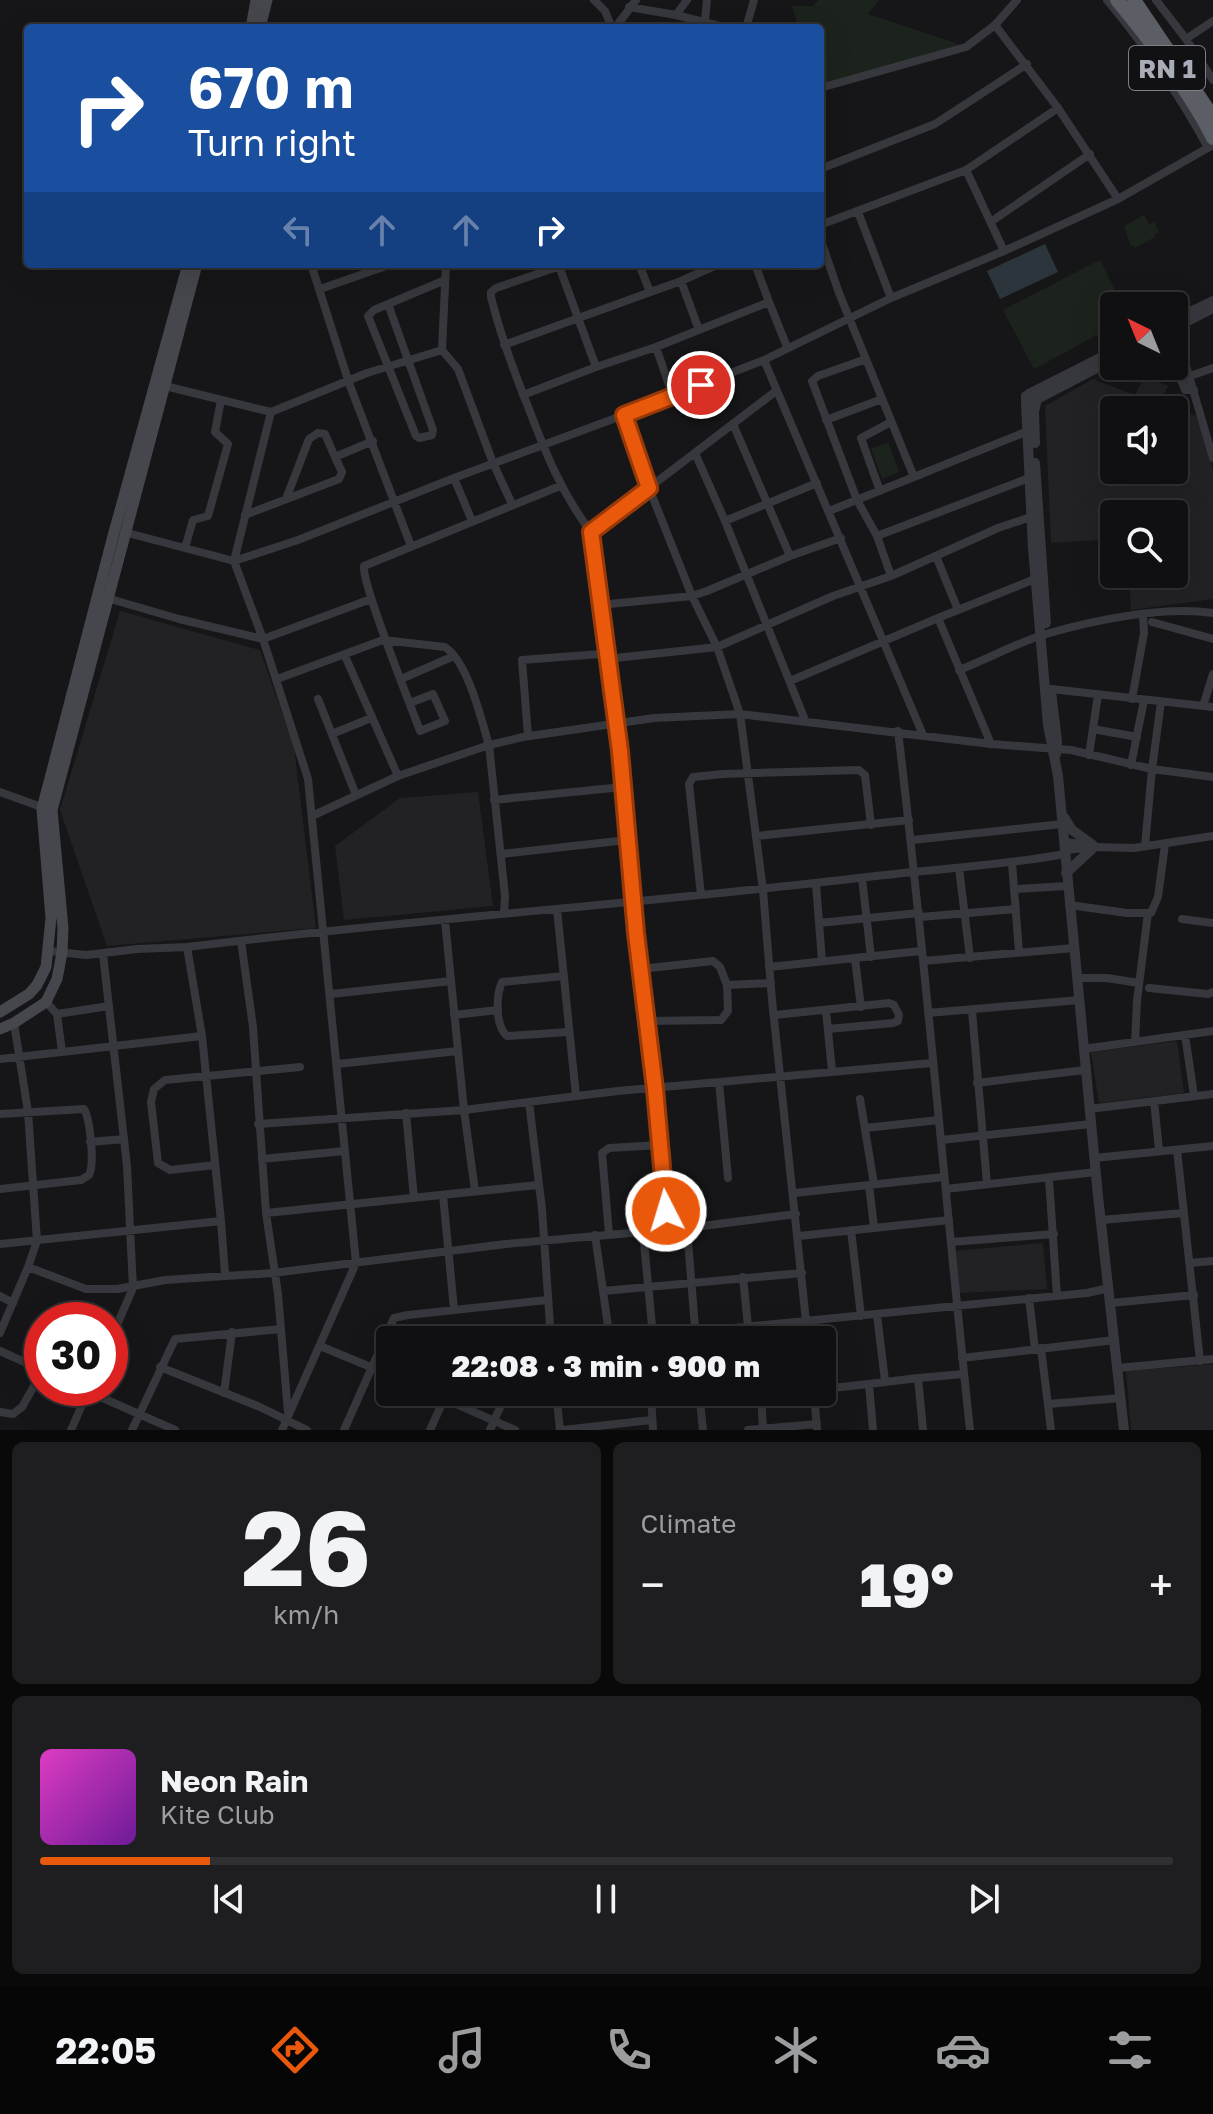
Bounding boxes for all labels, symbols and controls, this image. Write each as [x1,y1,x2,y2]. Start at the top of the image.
road number: RN 1 [1129,46,1205,90]
text: 670 m [188,53,353,120]
icon: right [56,56,160,160]
text: Turn right [188,121,356,164]
icon: left [276,208,320,252]
icon: ahead [360,208,404,252]
icon: ahead [444,208,488,252]
icon: right [528,208,572,252]
north arrow [1100,292,1188,380]
map controls [1100,292,1188,588]
pin [667,351,735,419]
icon: arrive [679,363,723,407]
button: sound [1100,396,1188,484]
button: search [1100,500,1188,588]
position arrow [624,1169,708,1253]
speed limit sign: 30 [24,1302,128,1406]
text: 22:08 · 3 min · 900 m [452,1348,760,1384]
text: 26 [242,1484,371,1609]
text: Climate [641,1508,736,1539]
text: 19° [860,1548,954,1620]
text: − [641,1558,665,1611]
text: + [1149,1558,1173,1611]
text: km/h [273,1599,339,1630]
text: Neon Rain [160,1763,308,1799]
text: Kite Club [160,1799,275,1830]
icon: previous [207,1877,251,1921]
icon: pause [584,1877,628,1921]
icon: next [962,1877,1006,1921]
icon: directions [267,2022,323,2078]
icon: music [434,2022,490,2078]
icon: phone [601,2022,657,2078]
icon: climate [768,2022,824,2078]
icon: car [935,2022,991,2078]
icon: filters [1102,2022,1158,2078]
text: 22:05 [55,2029,156,2072]

